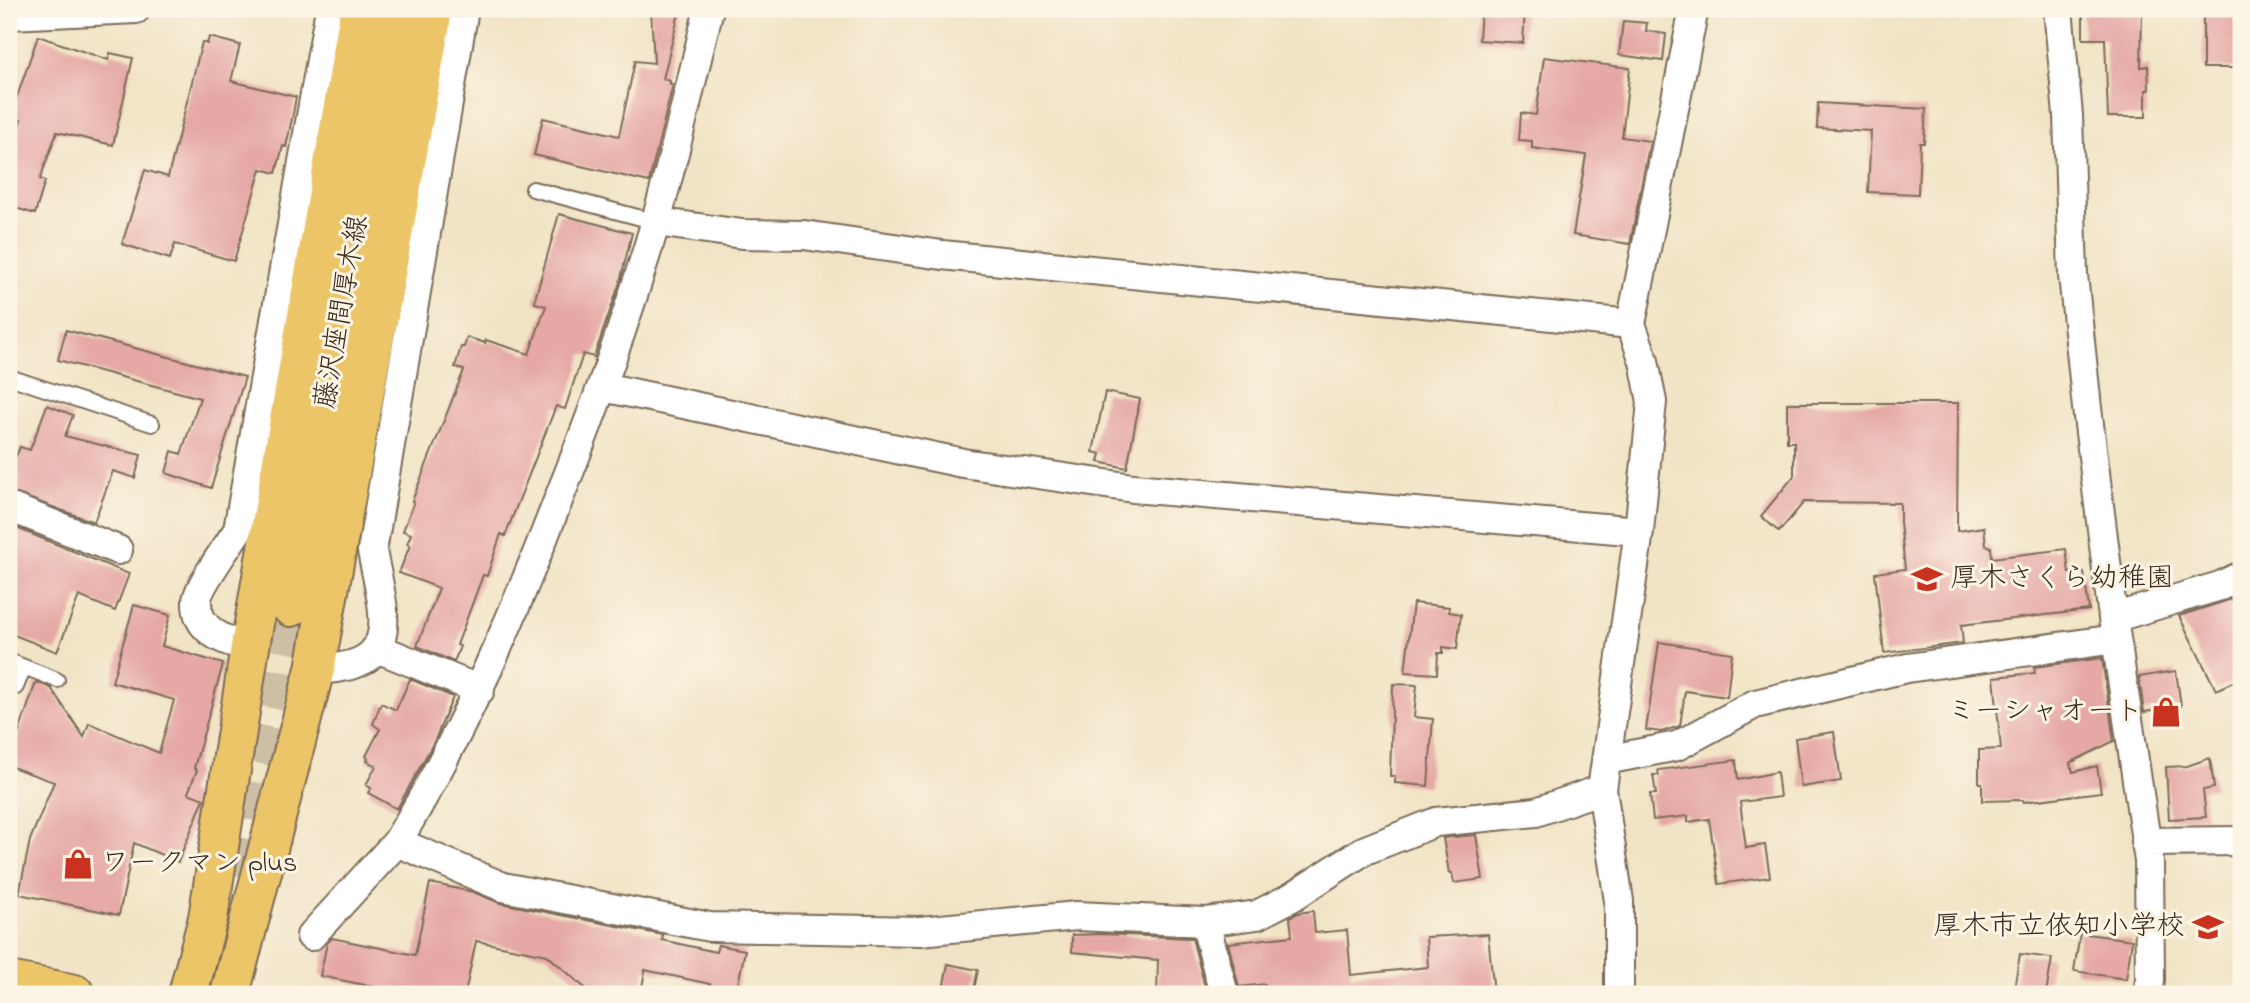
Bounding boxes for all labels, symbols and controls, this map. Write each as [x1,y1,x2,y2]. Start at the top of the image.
street label: 藤沢座間厚木線 [306,212,380,412]
place label: 厚木さくら幼稚園 [1950,559,2174,600]
school or university icon: 厚木さくら幼稚園 [1910,562,1944,596]
place label: ミーシャオート [1947,692,2143,733]
shop icon: ミーシャオート [2149,695,2183,729]
place label: ワークマン plus [101,844,297,885]
shop icon: ワークマン plus [61,847,95,881]
place label: 厚木市立依知小学校 [1933,907,2185,948]
school or university icon: 厚木市立依知小学校 [2191,910,2225,944]

